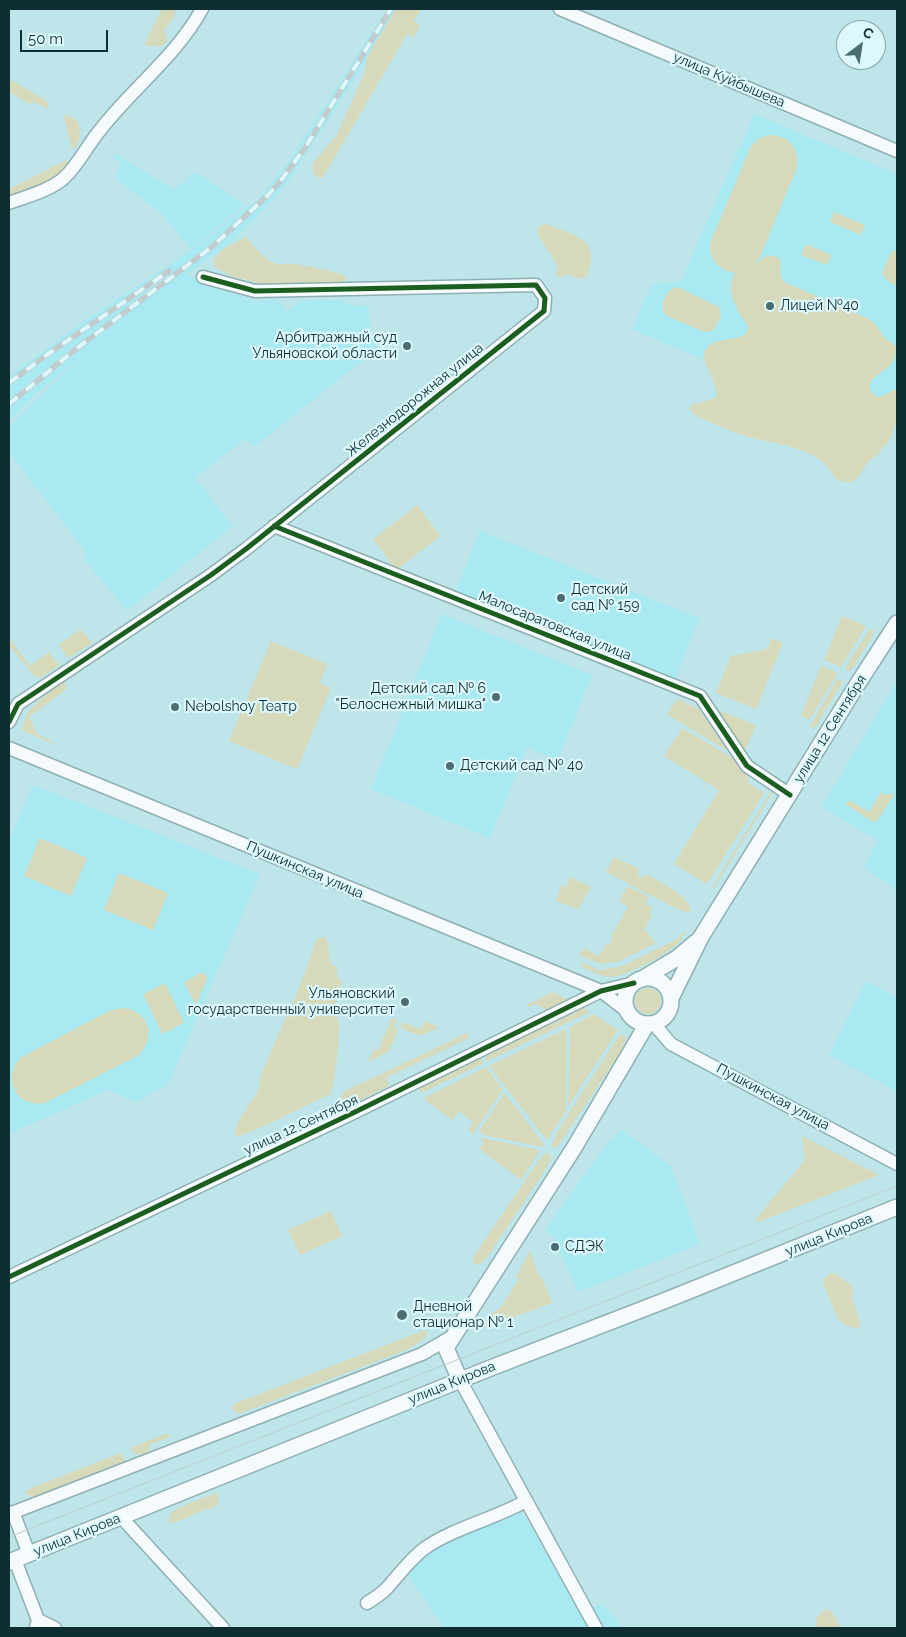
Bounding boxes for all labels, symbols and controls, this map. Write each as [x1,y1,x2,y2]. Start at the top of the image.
scale bar [22,20,110,52]
north arrow [836,20,886,70]
text: С [860,24,876,42]
text: 50 m [28,30,63,48]
street label: улица Куйбышева [671,49,787,111]
place label: Лицей №40 [780,298,859,314]
marker: Лицей №40 [764,300,776,312]
place label: Арбитражный суд Ульяновской области [252,330,397,362]
street label: Железнодорожная улица [343,340,487,460]
marker: Арбитражный суд Ульяновской области [401,340,413,352]
place label: Детский сад № 159 [571,582,639,614]
street label: Малосаратовская улица [476,588,634,664]
marker: Детский сад № 159 [555,592,567,604]
street label: улица 12 Сентября [790,672,870,786]
place label: Детский сад № 6 "Белоснежный мишка" [336,681,486,714]
marker: Детский сад № 6 "Белоснежный мишка" [490,691,502,703]
place label: Nebolshoy Театр [185,699,297,715]
marker: Nebolshoy Театр [169,701,181,713]
place label: Детский сад № 40 [460,758,583,774]
marker: Детский сад № 40 [444,760,456,772]
street label: Пушкинская улица [244,838,366,902]
place label: Ульяновский государственный университет [188,986,395,1019]
marker: Ульяновский государственный университет [399,996,411,1008]
street label: Пушкинская улица [714,1060,832,1134]
street label: улица 12 Сентября [241,1091,361,1159]
street label: улица Кирова [783,1210,875,1260]
place label: СДЭК [565,1239,604,1255]
marker: СДЭК [549,1241,561,1253]
place label: Дневной стационар № 1 [413,1299,513,1331]
marker: Дневной стационар № 1 [395,1308,409,1322]
street label: улица Кирова [406,1358,498,1408]
street label: улица Кирова [31,1510,123,1560]

